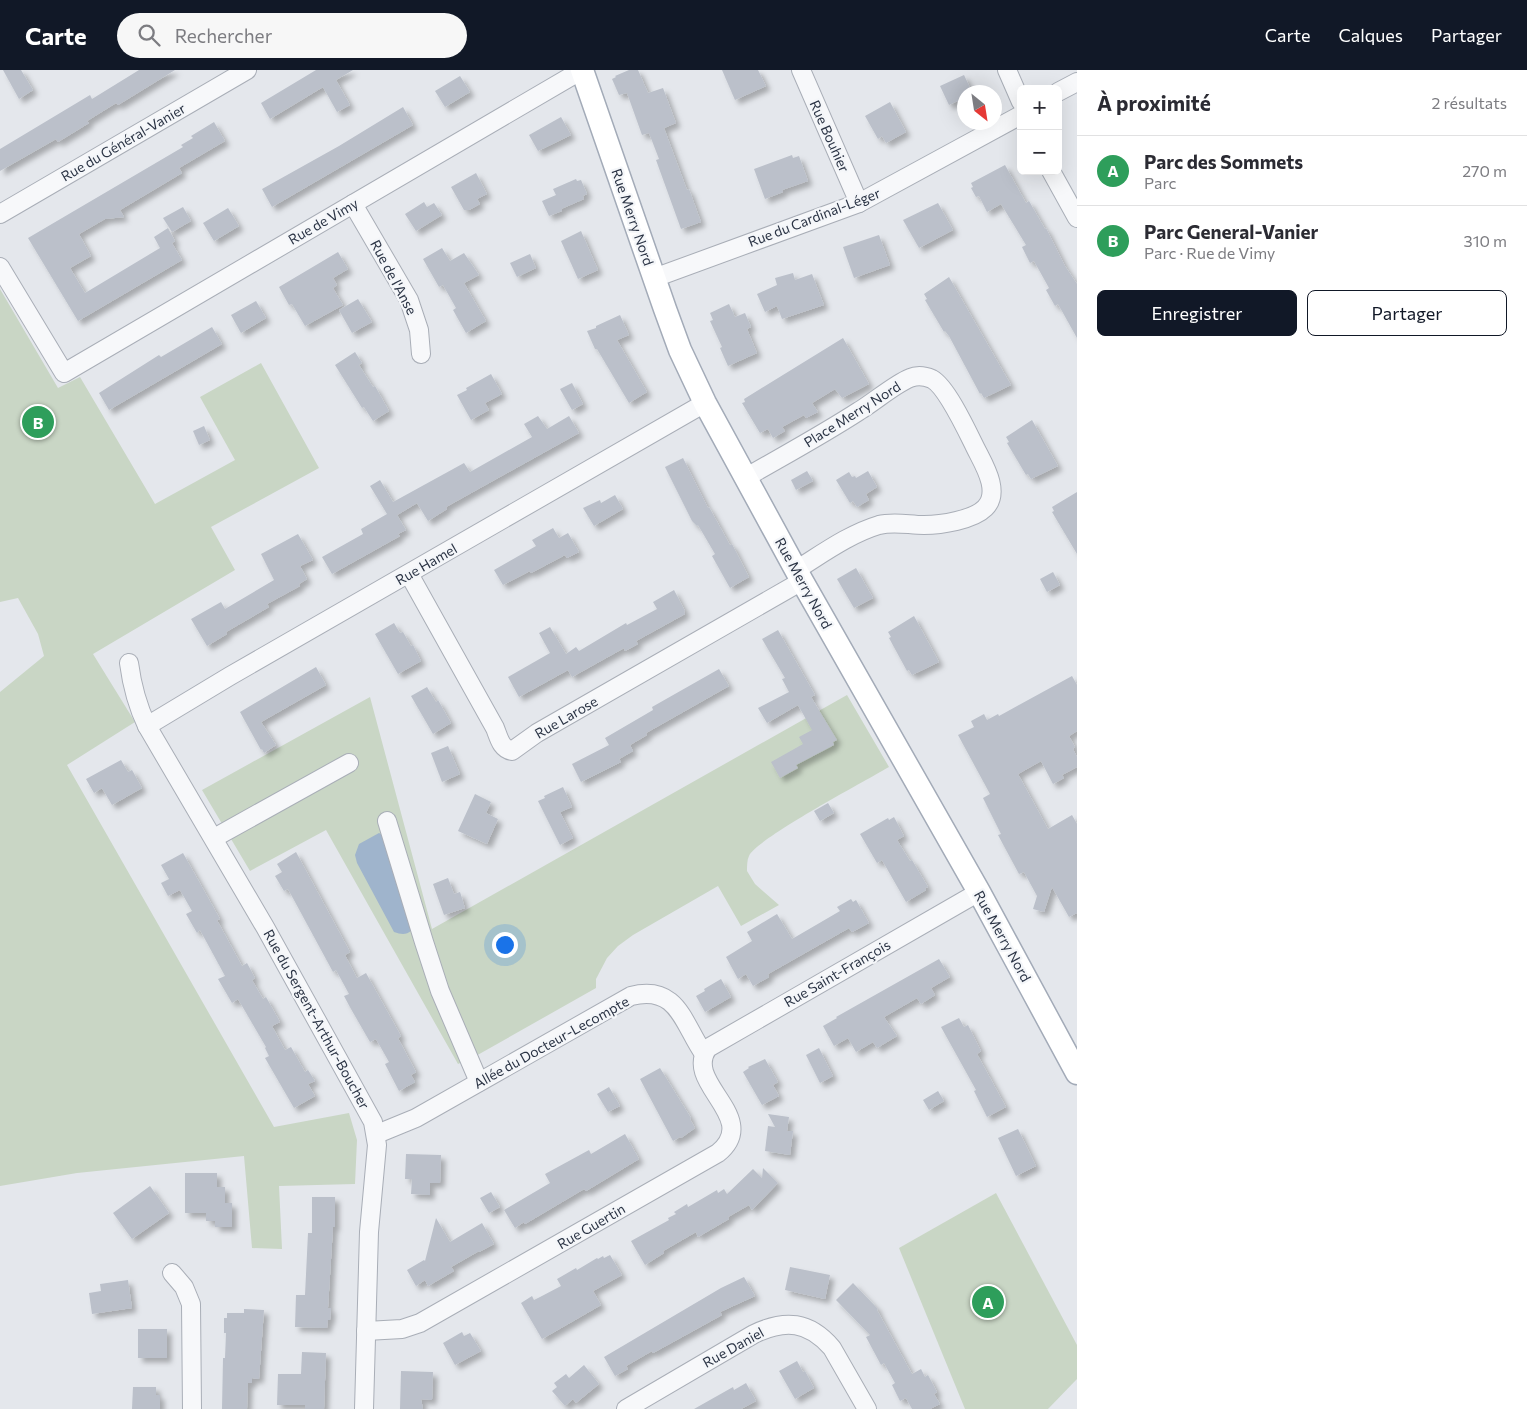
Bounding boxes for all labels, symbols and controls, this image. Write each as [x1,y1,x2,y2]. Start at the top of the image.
search box [117,13,467,58]
text: Carte [25,21,87,50]
icon: search [135,21,163,49]
text: Rechercher [175,24,272,47]
text: Carte [1265,24,1310,46]
text: Calques [1338,24,1403,46]
text: Partager [1431,24,1502,46]
north arrow [957,85,1002,130]
map controls [1017,85,1062,175]
button: + [1017,85,1062,130]
text: À proximité [1097,90,1211,115]
text: 2 résultats [1431,93,1507,112]
street label: Rue Bouhier [807,97,854,175]
street label: Rue du Général-Vanier [58,99,189,185]
button: − [1017,130,1062,175]
text: Parc des Sommets [1144,150,1303,173]
text: A [1107,161,1119,180]
text: 270 m [1462,161,1507,180]
street label: Rue Merry Nord [608,166,658,268]
text: Parc [1144,173,1176,192]
street label: Rue du Cardinal-Léger [745,184,883,250]
street label: Rue de Vimy [285,194,361,248]
text: Parc General-Vanier [1144,220,1318,243]
text: B [1108,231,1118,250]
text: 310 m [1464,231,1507,250]
street label: Rue de l'Anse [367,237,421,317]
text: Parc · Rue de Vimy [1144,243,1275,262]
button: Enregistrer [1097,290,1297,336]
button: Partager [1307,290,1507,336]
street label: Place Merry Nord [800,377,904,451]
pin: B [22,403,54,441]
street label: Rue Merry Nord [772,535,836,631]
street label: Rue Hamel [392,540,460,588]
street label: Rue Larose [532,692,600,742]
street label: Rue Merry Nord [971,888,1035,984]
street label: Rue du Sergent-Arthur-Boucher [260,926,374,1112]
your location [492,932,518,958]
street label: Rue Saint-François [781,936,893,1010]
street label: Allée du Docteur-Lecompte [470,992,632,1092]
street label: Rue Guertin [554,1200,628,1252]
pin: A [972,1283,1004,1321]
street label: Rue Daniel [699,1323,767,1371]

